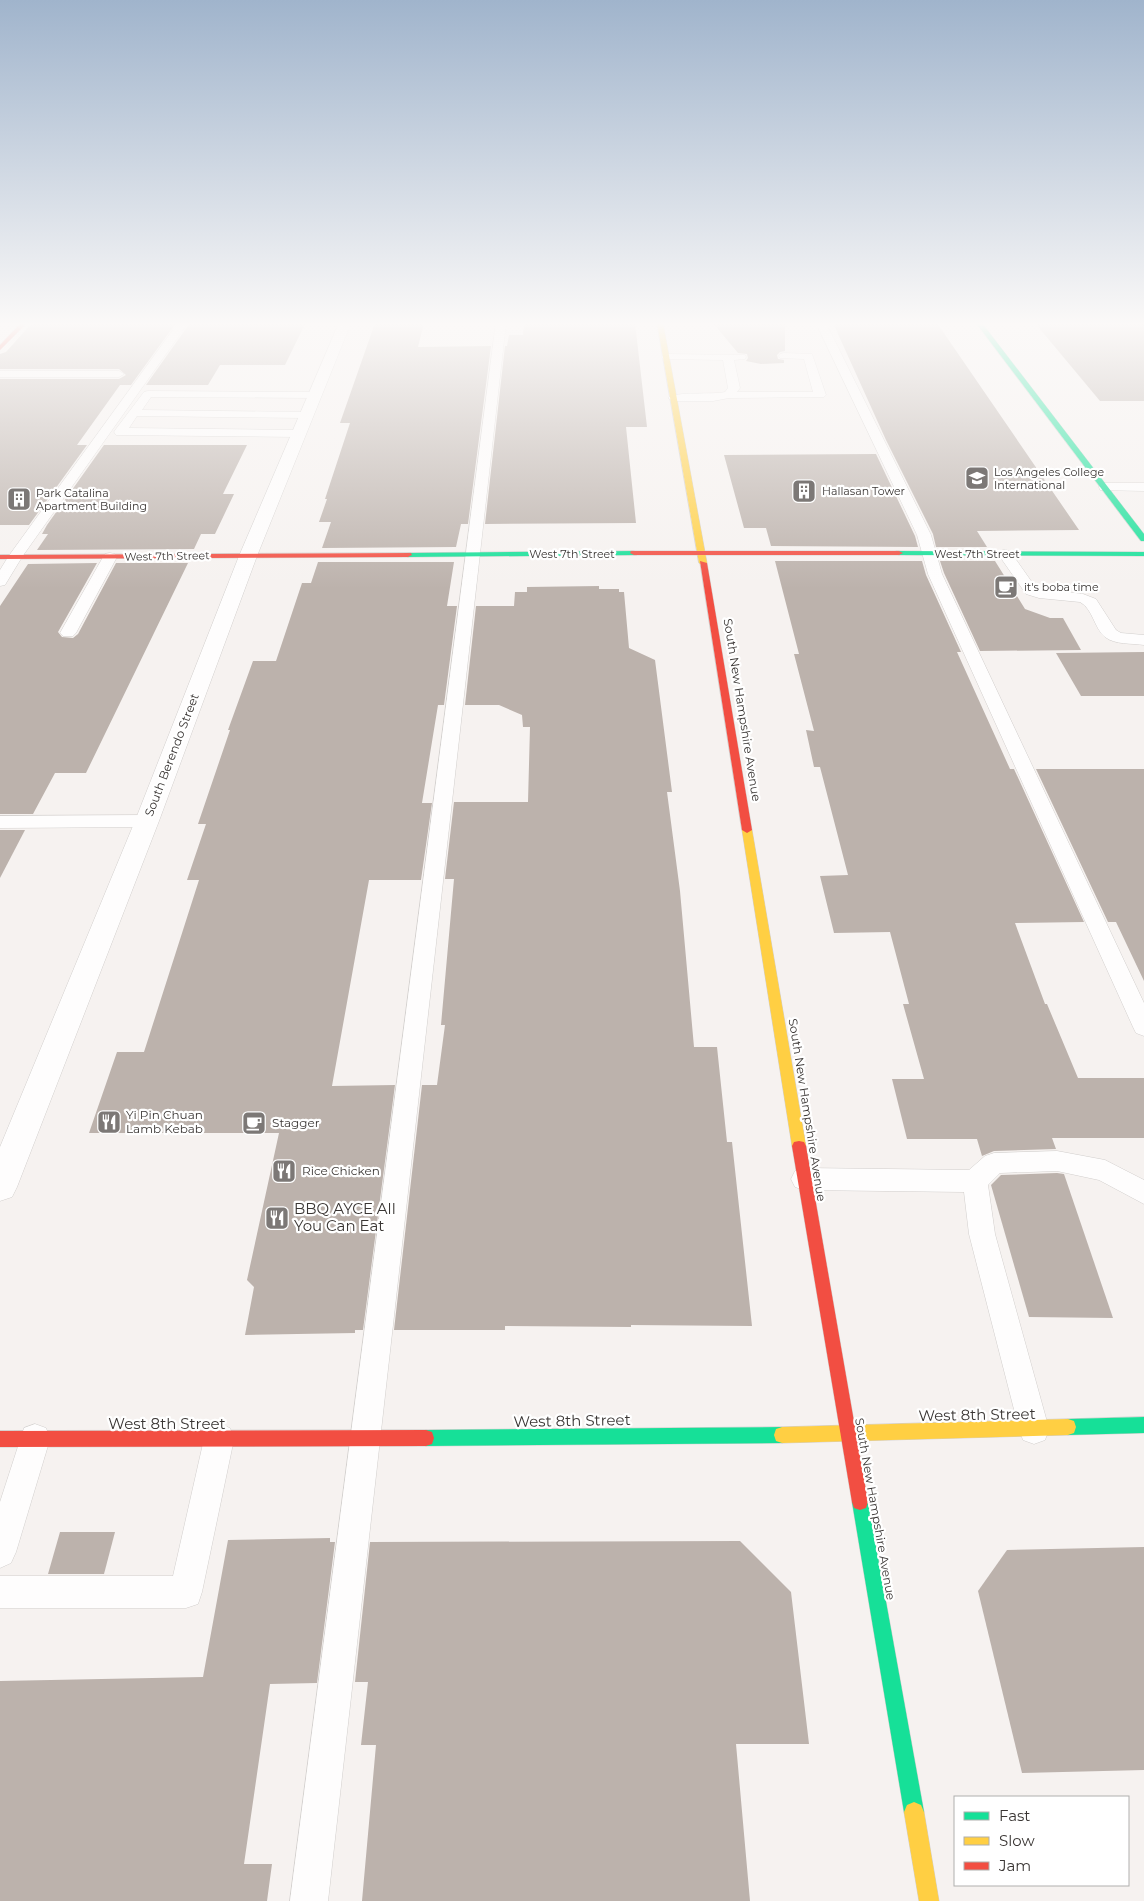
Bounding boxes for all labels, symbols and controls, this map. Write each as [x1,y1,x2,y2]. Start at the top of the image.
school or university icon: Los Angeles College International [964,465,990,491]
place label: Los Angeles College International [994,465,1104,492]
building icon: Hallasan Tower [791,478,817,504]
place label: Hallasan Tower [822,484,905,498]
building icon: Park Catalina Apartment Building [6,486,32,512]
place label: Park Catalina Apartment Building [36,486,147,513]
street label: West 7th Street [529,547,615,561]
street label: West 7th Street [934,547,1020,561]
street label: West 7th Street [124,548,210,564]
cafe icon: it's boba time [993,574,1019,600]
place label: it's boba time [1024,580,1099,594]
street label: South New Hampshire Avenue [721,617,764,802]
street label: South Berendo Street [141,691,202,818]
street label: South New Hampshire Avenue [786,1017,829,1202]
place label: Yi Pin Chuan Lamb Kebab [126,1107,203,1136]
restaurant icon: Yi Pin Chuan Lamb Kebab [96,1109,122,1135]
cafe icon: Stagger [241,1110,267,1136]
place label: Stagger [272,1115,320,1130]
restaurant icon: Rice Chicken [271,1158,297,1184]
place label: Rice Chicken [302,1163,380,1178]
place label: BBQ AYCE All You Can Eat [294,1199,396,1235]
restaurant icon: BBQ AYCE All You Can Eat [264,1205,290,1231]
street label: West 8th Street [918,1404,1036,1425]
street label: West 8th Street [513,1410,631,1431]
street label: West 8th Street [108,1414,226,1433]
street label: South New Hampshire Avenue [852,1417,899,1601]
legend [954,1796,1129,1886]
text: Fast [999,1806,1030,1825]
text: Slow [999,1831,1035,1850]
text: Jam [998,1856,1031,1875]

